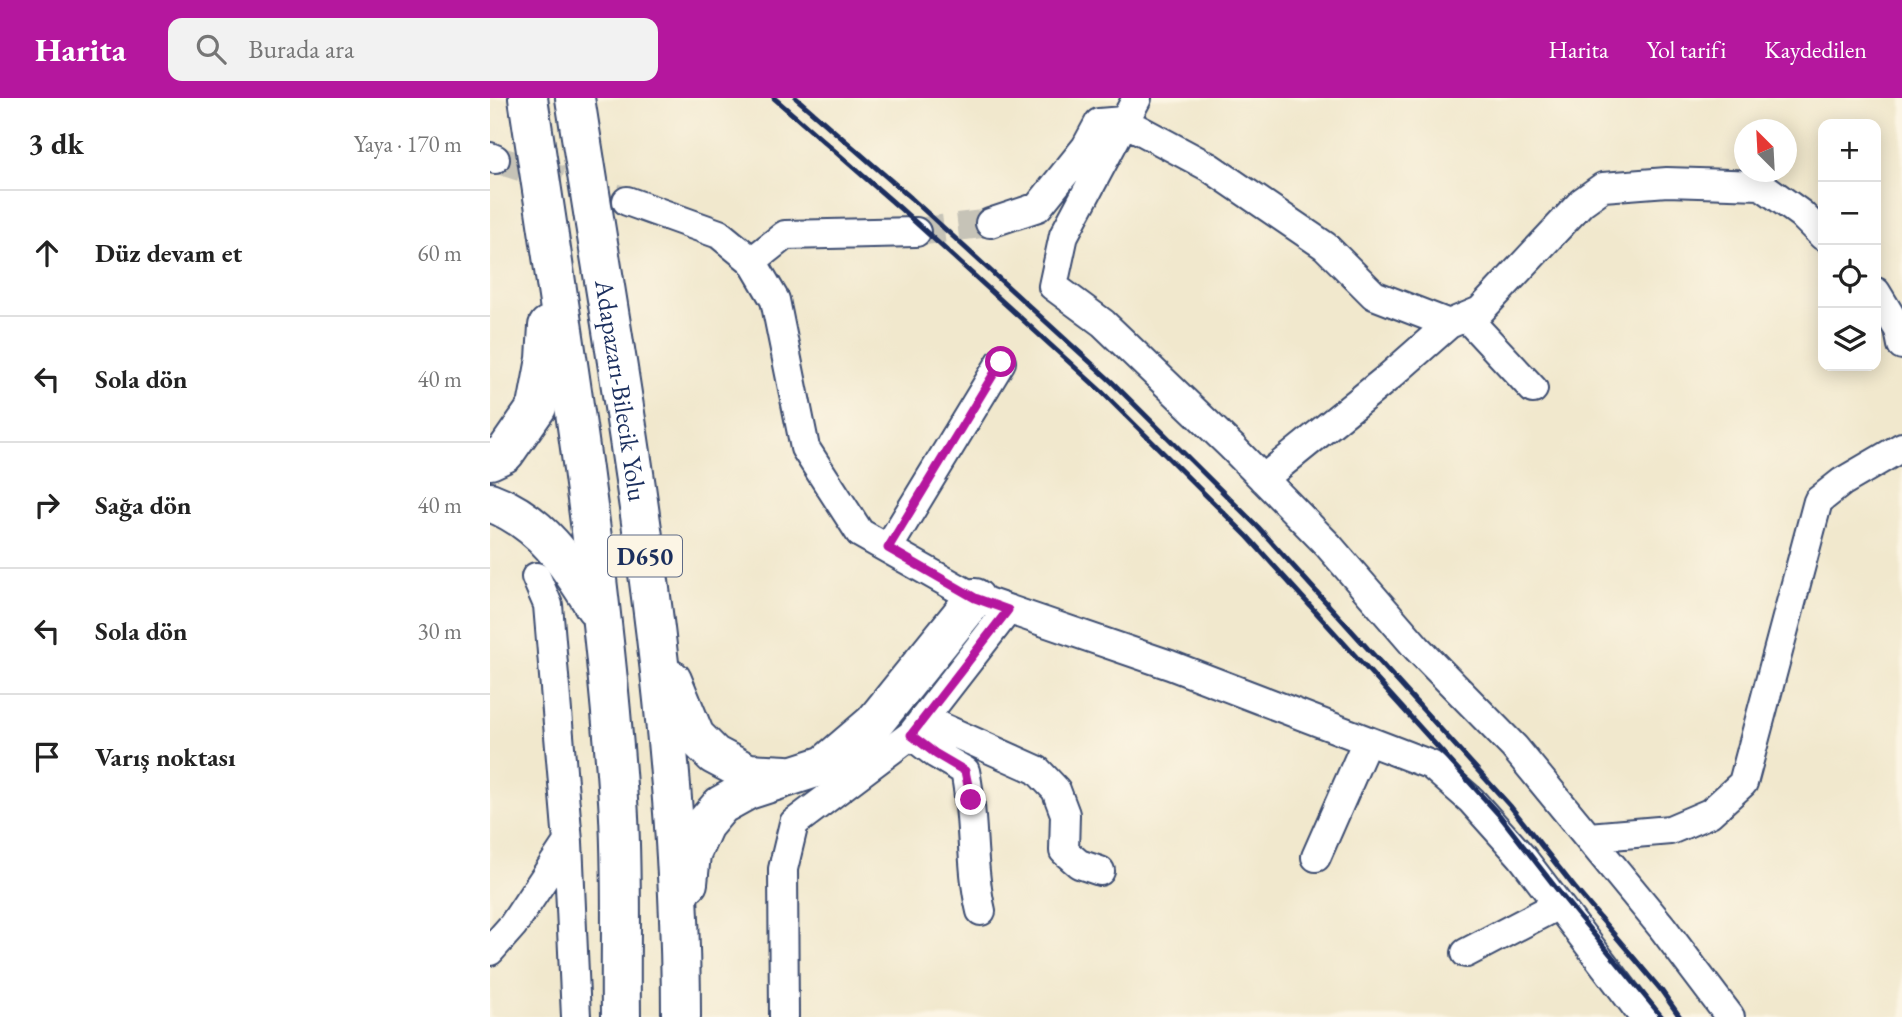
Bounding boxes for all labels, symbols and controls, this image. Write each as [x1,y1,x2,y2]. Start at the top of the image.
search box [168,18,658,81]
text: Harita [35,28,126,71]
icon: search [192,30,230,68]
text: Burada ara [248,32,354,66]
text: Harita [1549,34,1609,65]
text: Yol tarifi [1647,34,1726,65]
text: Kaydedilen [1764,34,1867,65]
north arrow [1734,119,1797,182]
map controls [1818,119,1881,371]
button: + [1818,119,1881,182]
text: 3 dk [28,124,84,163]
text: Yaya · 170 m [354,129,462,159]
button: − [1818,182,1881,245]
icon: ahead [28,234,66,272]
text: Düz devam et [95,236,242,270]
text: 60 m [417,238,462,268]
button: locate [1818,245,1881,308]
street label: Adapazarı-Bilecik Yolu [587,276,655,504]
button: layers [1818,308,1881,371]
route start [985,346,1016,377]
icon: left [28,360,66,398]
text: Sola dön [95,362,188,396]
text: 40 m [417,364,462,394]
icon: right [28,486,66,524]
text: Sağa dön [95,488,192,522]
text: 40 m [417,490,462,520]
road number: D650 [608,536,682,576]
icon: left [28,612,66,650]
text: Sola dön [95,614,188,648]
text: 30 m [417,616,462,646]
icon: arrive [28,738,66,776]
text: Varış noktası [95,740,236,774]
route end [955,784,986,815]

